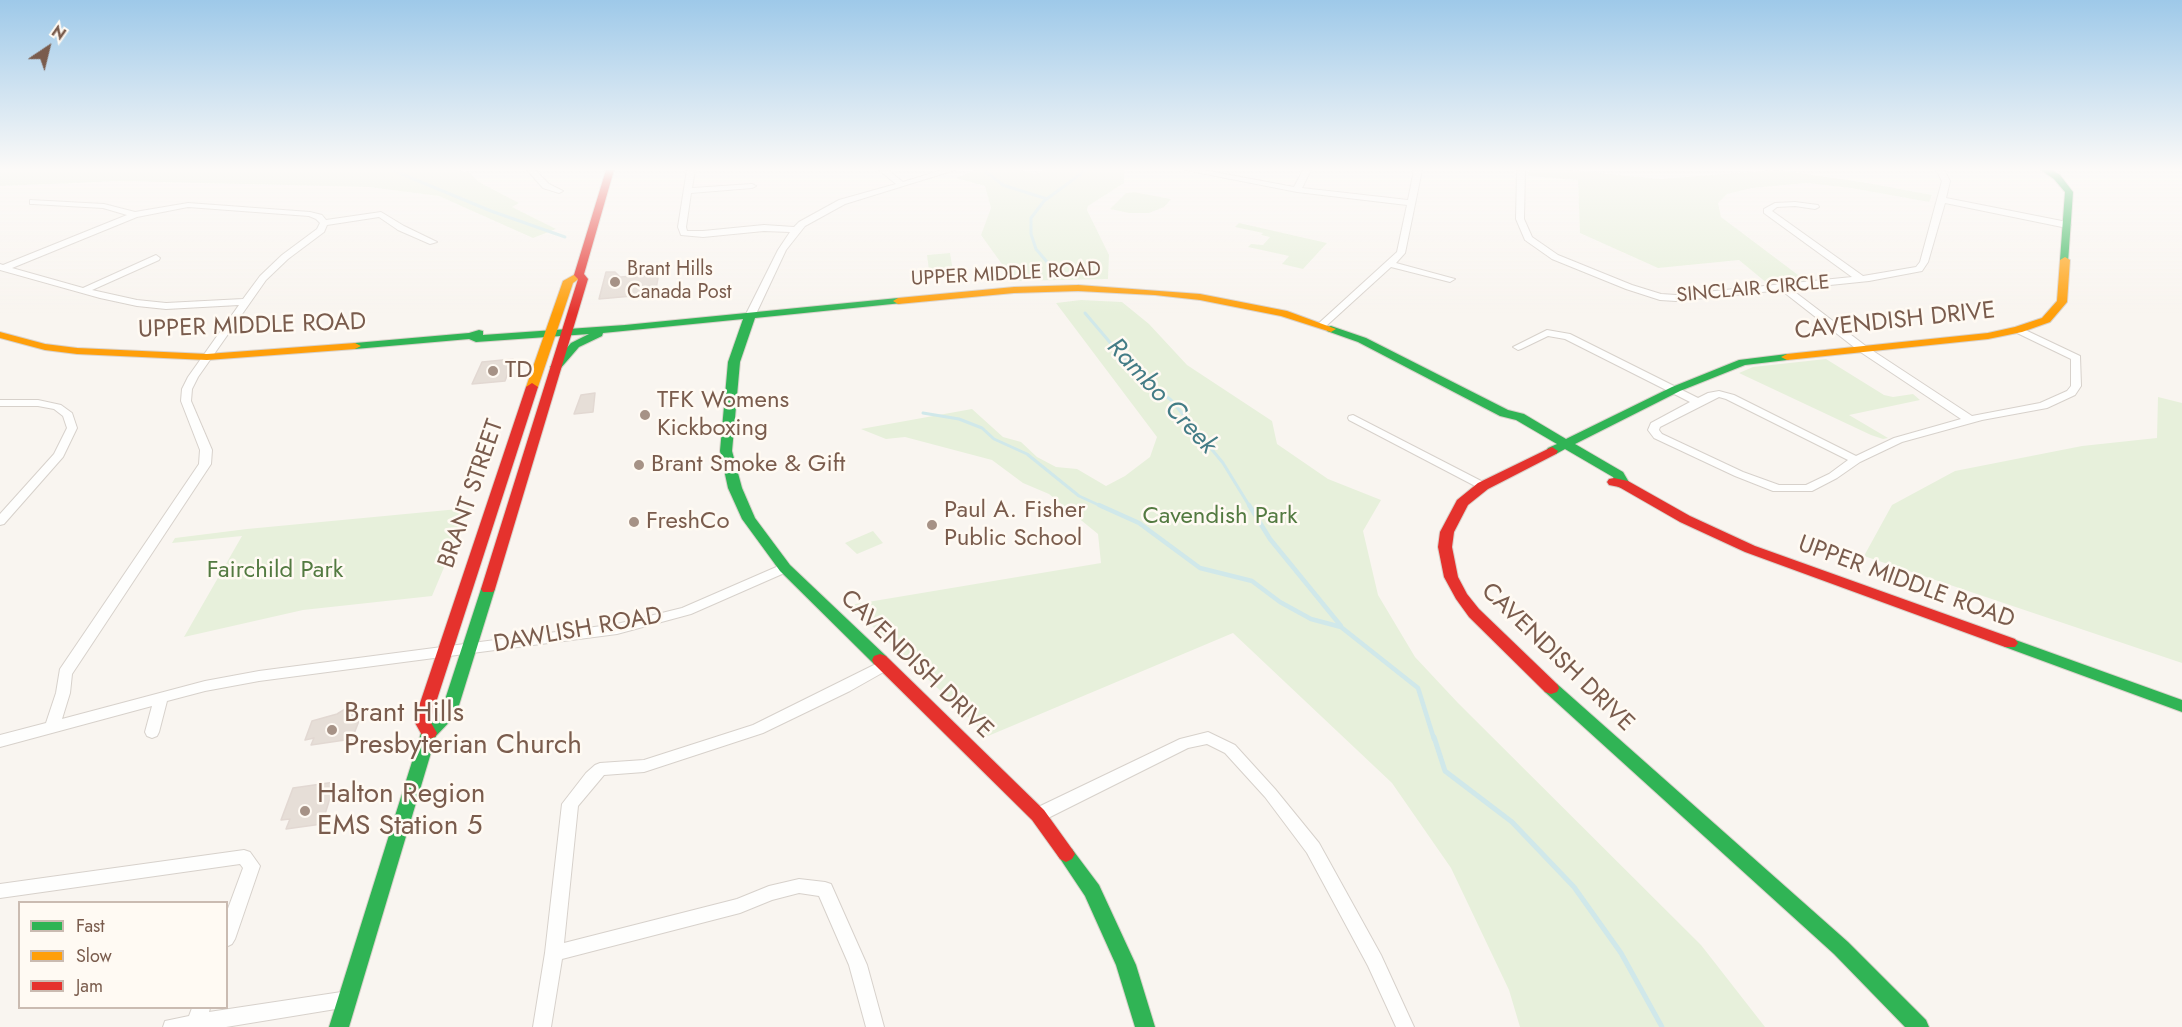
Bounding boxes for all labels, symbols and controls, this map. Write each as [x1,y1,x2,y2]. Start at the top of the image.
north arrow [18,18,78,78]
text: N [47,20,70,46]
place label: Brant Hills Canada Post [627,258,732,305]
street label: UPPER MIDDLE ROAD [910,258,1102,292]
street label: SINCLAIR CIRCLE [1676,271,1830,309]
marker: Brant Hills Canada Post [608,275,622,289]
street label: CAVENDISH DRIVE [1793,297,1997,347]
street label: UPPER MIDDLE ROAD [137,309,367,345]
water label: Rambo Creek [1100,333,1222,461]
place label: TD [505,357,532,385]
marker: TD [486,364,500,378]
place label: TFK Womens Kickboxing [657,387,789,443]
marker: TFK Womens Kickboxing [638,408,652,422]
street label: BRANT STREET [433,416,511,572]
place label: Brant Smoke & Gift [651,451,845,479]
marker: Brant Smoke & Gift [632,458,646,472]
place label: Paul A. Fisher Public School [944,497,1085,553]
park label: Cavendish Park [1142,503,1298,531]
place label: FreshCo [646,508,730,536]
marker: FreshCo [627,515,641,529]
marker: Paul A. Fisher Public School [925,518,939,532]
street label: UPPER MIDDLE ROAD [1794,530,2018,636]
park label: Fairchild Park [207,557,343,585]
street label: CAVENDISH DRIVE [1475,578,1639,738]
street label: CAVENDISH DRIVE [834,585,998,745]
street label: DAWLISH ROAD [491,602,665,660]
place label: Brant Hills Presbyterian Church [344,697,582,763]
marker: Brant Hills Presbyterian Church [325,723,339,737]
place label: Halton Region EMS Station 5 [317,778,485,844]
marker: Halton Region EMS Station 5 [298,804,312,818]
legend [18,901,228,1009]
text: Fast [76,913,105,939]
text: Slow [76,943,112,969]
text: Jam [76,973,103,999]

